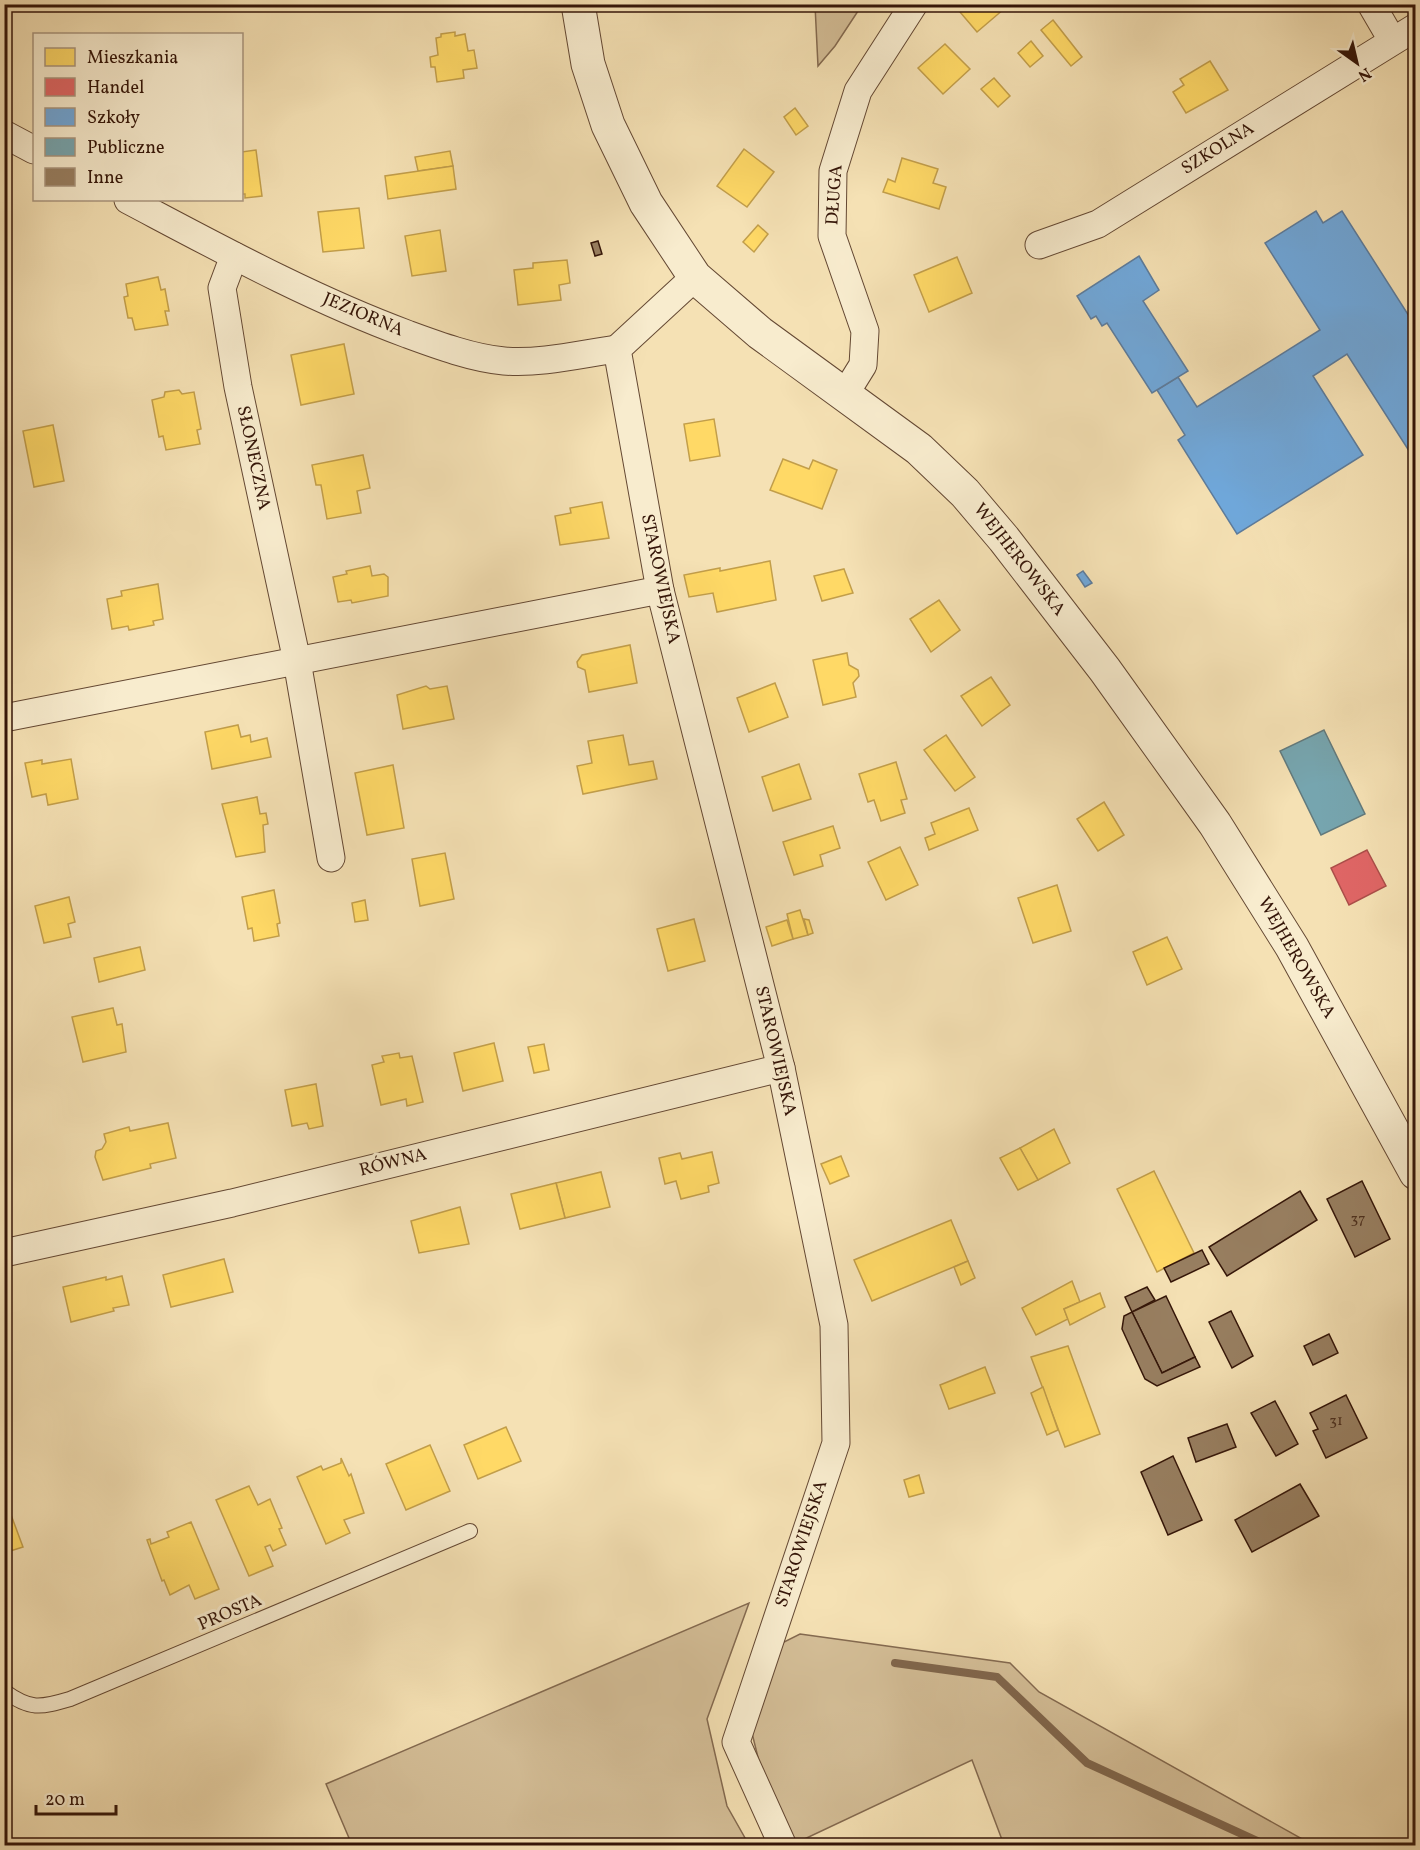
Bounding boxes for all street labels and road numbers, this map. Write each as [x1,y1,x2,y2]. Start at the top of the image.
street label: SZKOLNA [1177,117,1260,181]
street label: DŁUGA [820,164,850,226]
street label: JEZIORNA [319,287,408,343]
street label: SŁONECZNA [230,403,276,513]
street label: WEJHEROWSKA [967,498,1071,622]
street label: STAROWIEJSKA [634,512,686,647]
street label: WEJHEROWSKA [1251,892,1341,1024]
street label: STAROWIEJSKA [748,984,802,1119]
street label: RÓWNA [357,1142,430,1183]
street label: STAROWIEJSKA [770,1477,834,1611]
street label: PROSTA [194,1588,266,1638]

